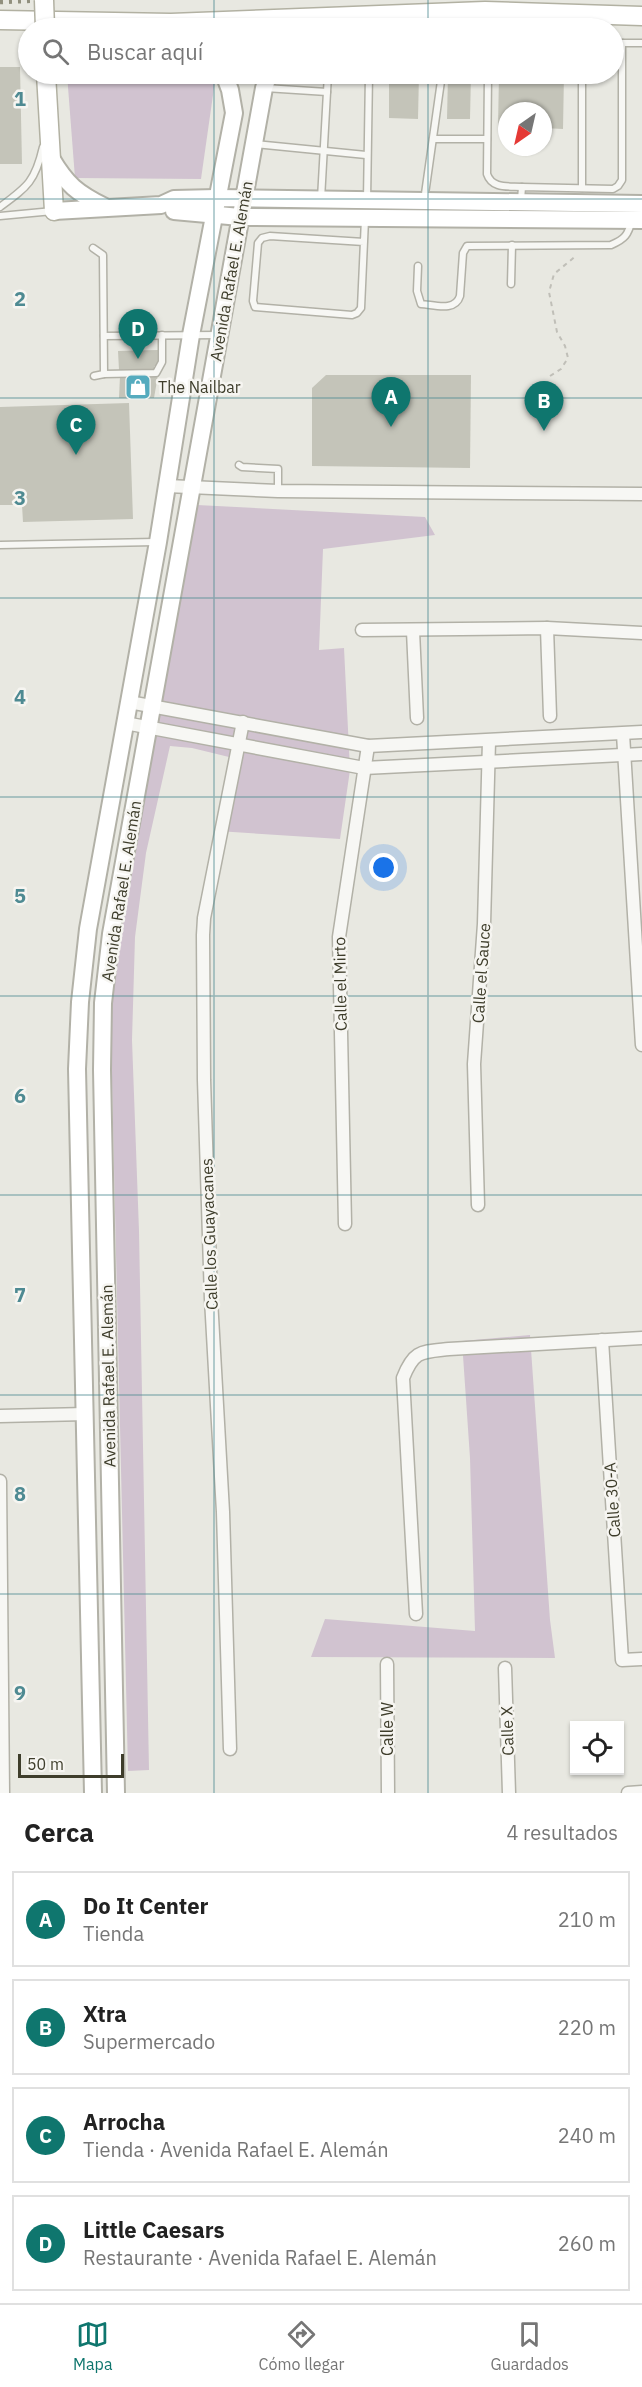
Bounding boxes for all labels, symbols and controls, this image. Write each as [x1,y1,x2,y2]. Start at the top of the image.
search box [18,18,624,84]
icon: search [39,35,72,68]
text: Buscar aquí [87,37,203,66]
text: 1 [14,85,26,112]
north arrow [498,102,552,156]
street label: Avenida Rafael E. Alemán [205,179,257,363]
text: 2 [14,285,26,312]
pin: D [118,310,158,359]
shop icon: The Nailbar [123,372,153,402]
place label: The Nailbar [158,377,241,397]
pin: A [372,378,410,427]
pin: B [524,382,564,431]
pin: C [56,406,96,455]
text: 3 [14,484,26,511]
text: 4 [14,683,26,710]
street label: Avenida Rafael E. Alemán [97,799,145,983]
your location [369,853,398,882]
text: 5 [14,882,26,909]
street label: Calle el Sauce [468,922,494,1024]
street label: Calle el Mirto [329,937,351,1031]
text: 6 [14,1082,26,1109]
street label: Calle los Guayacanes [196,1158,222,1310]
text: 7 [14,1281,26,1308]
street label: Avenida Rafael E. Alemán [96,1284,120,1468]
street label: Calle 30-A [599,1462,625,1538]
text: 8 [14,1480,26,1507]
text: 9 [14,1679,26,1706]
street label: Calle W [377,1702,397,1756]
street label: Calle X [496,1706,518,1756]
map controls [570,1721,624,1775]
button: locate [570,1721,624,1775]
scale bar [18,1751,124,1778]
text: 50 m [27,1754,64,1774]
text: Cerca [24,1815,94,1849]
text: 4 resultados [506,1819,618,1846]
text: Do It Center [83,1891,208,1920]
text: A [39,1906,52,1933]
text: 210 m [558,1906,616,1933]
text: Tienda [83,1920,144,1947]
text: Xtra [83,1999,127,2028]
text: B [39,2014,52,2041]
text: 220 m [558,2014,616,2041]
text: Supermercado [83,2028,215,2055]
text: Arrocha [83,2107,165,2136]
text: C [39,2122,52,2149]
text: 240 m [558,2122,616,2149]
text: Tienda · Avenida Rafael E. Alemán [83,2136,389,2163]
text: Little Caesars [83,2215,225,2244]
text: D [39,2230,52,2257]
text: 260 m [558,2230,616,2257]
text: Restaurante · Avenida Rafael E. Alemán [83,2244,437,2271]
tab: Mapa [73,2318,112,2374]
tab: Cómo llegar [259,2318,344,2374]
tab: Guardados [491,2318,569,2374]

